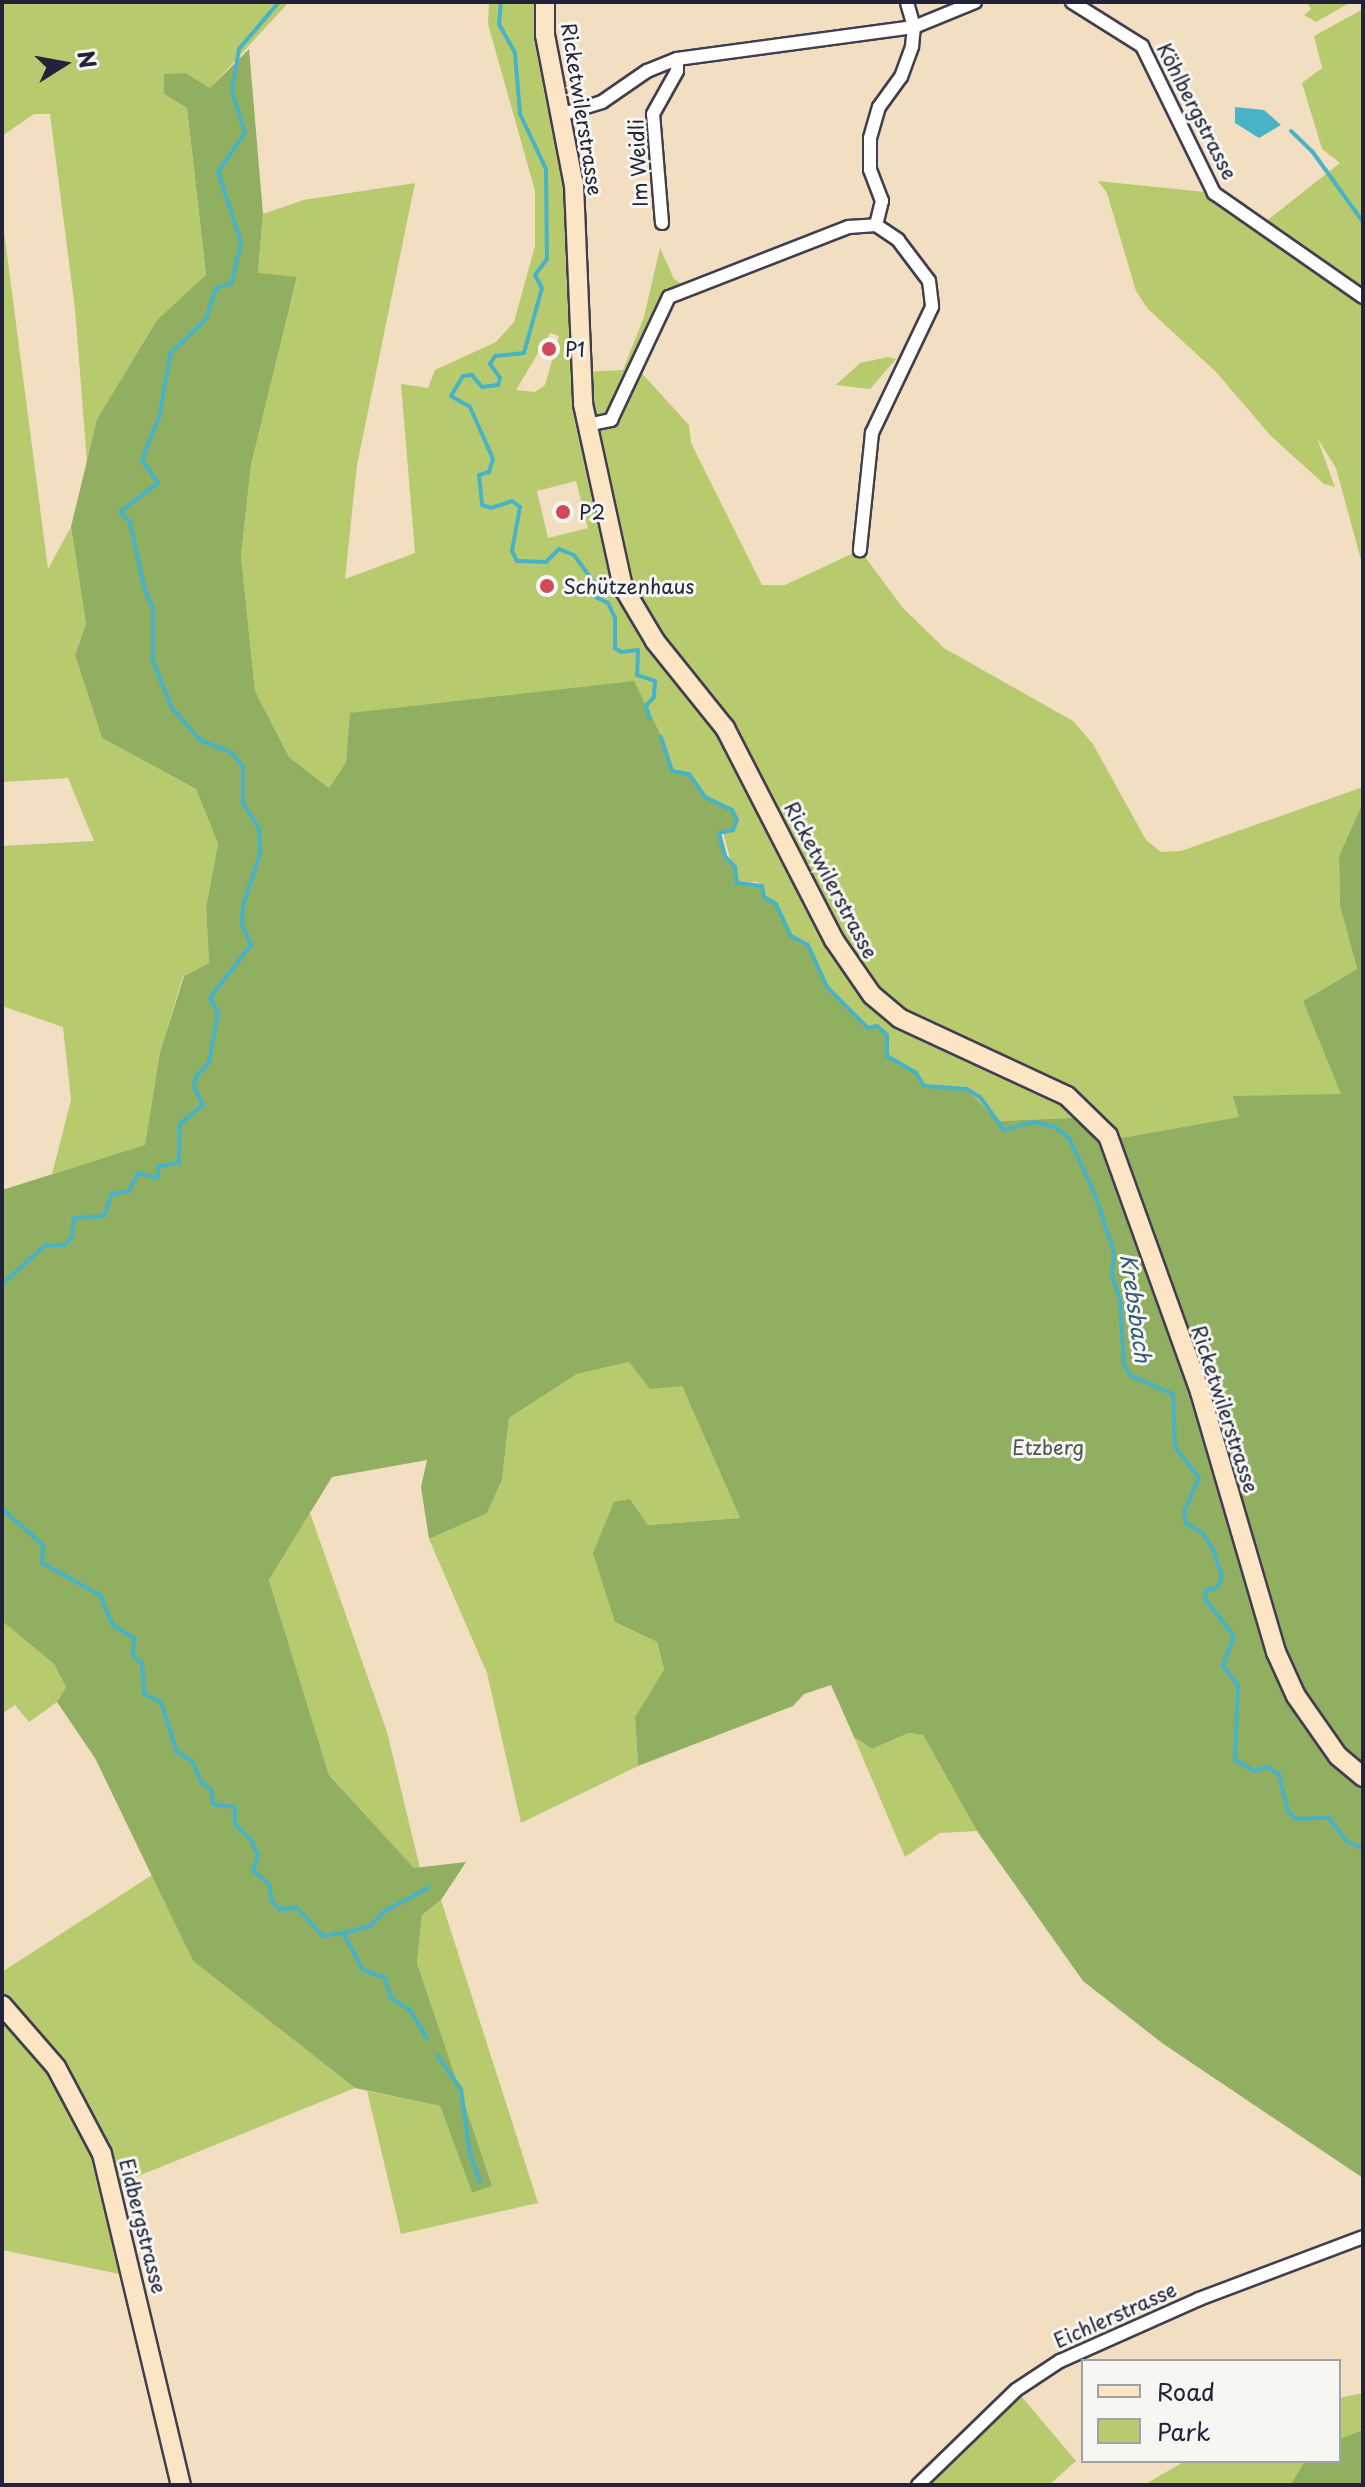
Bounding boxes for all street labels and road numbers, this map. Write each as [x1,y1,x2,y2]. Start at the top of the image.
street label: Ricketwilerstrasse [556,21,608,197]
street label: Köhlbergstrasse [1152,38,1242,184]
street label: Im Weidli [624,117,652,209]
street label: Ricketwilerstrasse [779,797,883,963]
street label: Ricketwilerstrasse [1187,1322,1263,1496]
street label: Eidbergstrasse [115,2156,171,2296]
street label: Eichlerstrasse [1050,2277,1180,2353]

